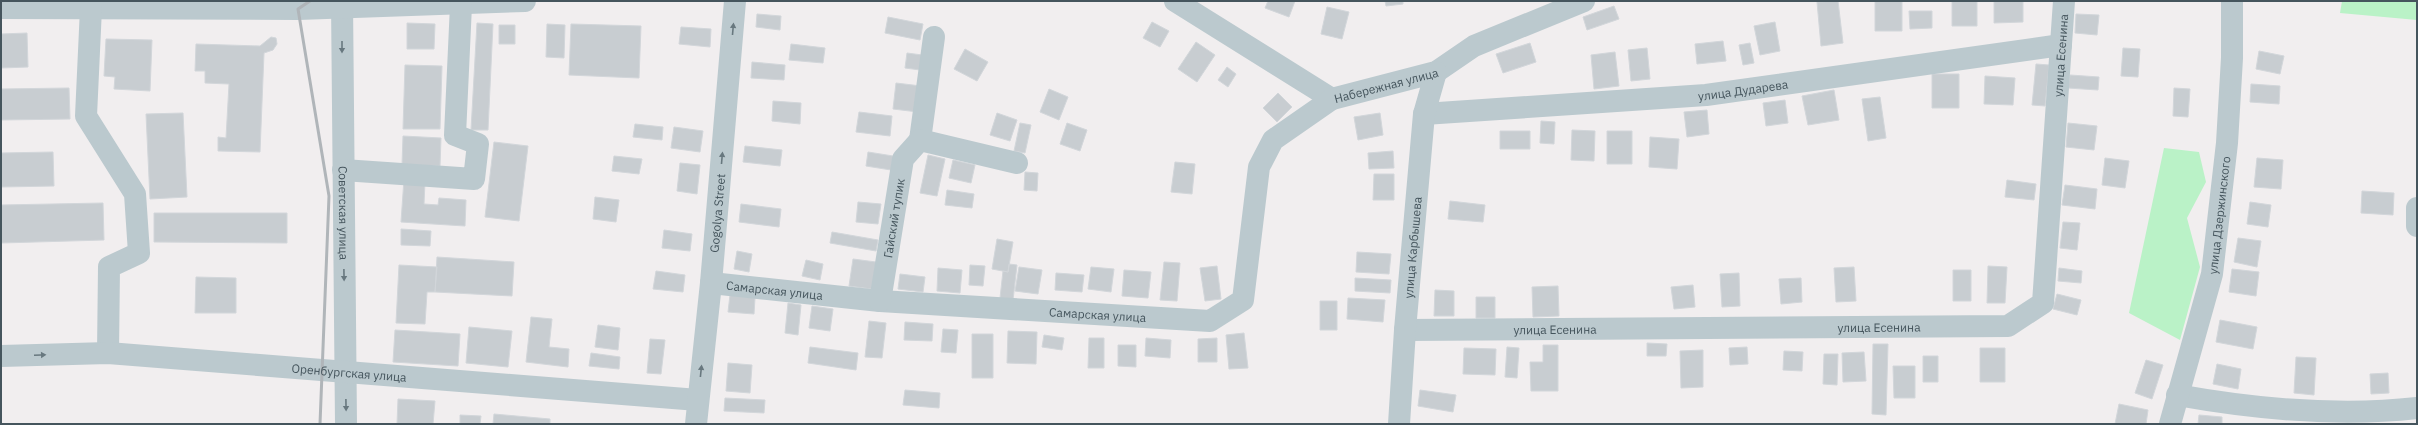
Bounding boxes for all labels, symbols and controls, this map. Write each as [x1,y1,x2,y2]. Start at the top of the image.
street label: улица Есенина [2050,13,2071,97]
one-way arrow [729,23,736,35]
one-way arrow [339,41,345,54]
street label: Набережная улица [1332,64,1440,106]
street label: улица Дударева [1697,76,1790,103]
one-way arrow [718,152,725,164]
street label: улица Дзержинского [2205,155,2233,275]
street label: Советская улица [336,166,352,261]
street label: Gogolya Street [706,173,728,253]
street label: Гайский тупик [880,177,907,259]
street label: улица Карбышева [1400,195,1424,299]
one-way arrow [341,269,347,282]
street label: Самарская улица [726,277,824,302]
street label: Самарская улица [1049,304,1147,325]
street label: улица Есенина [1837,319,1921,335]
street label: улица Есенина [1513,321,1597,337]
one-way arrow [34,352,47,358]
street label: Оренбургская улица [291,360,408,384]
one-way arrow [698,365,704,377]
one-way arrow [343,399,349,412]

